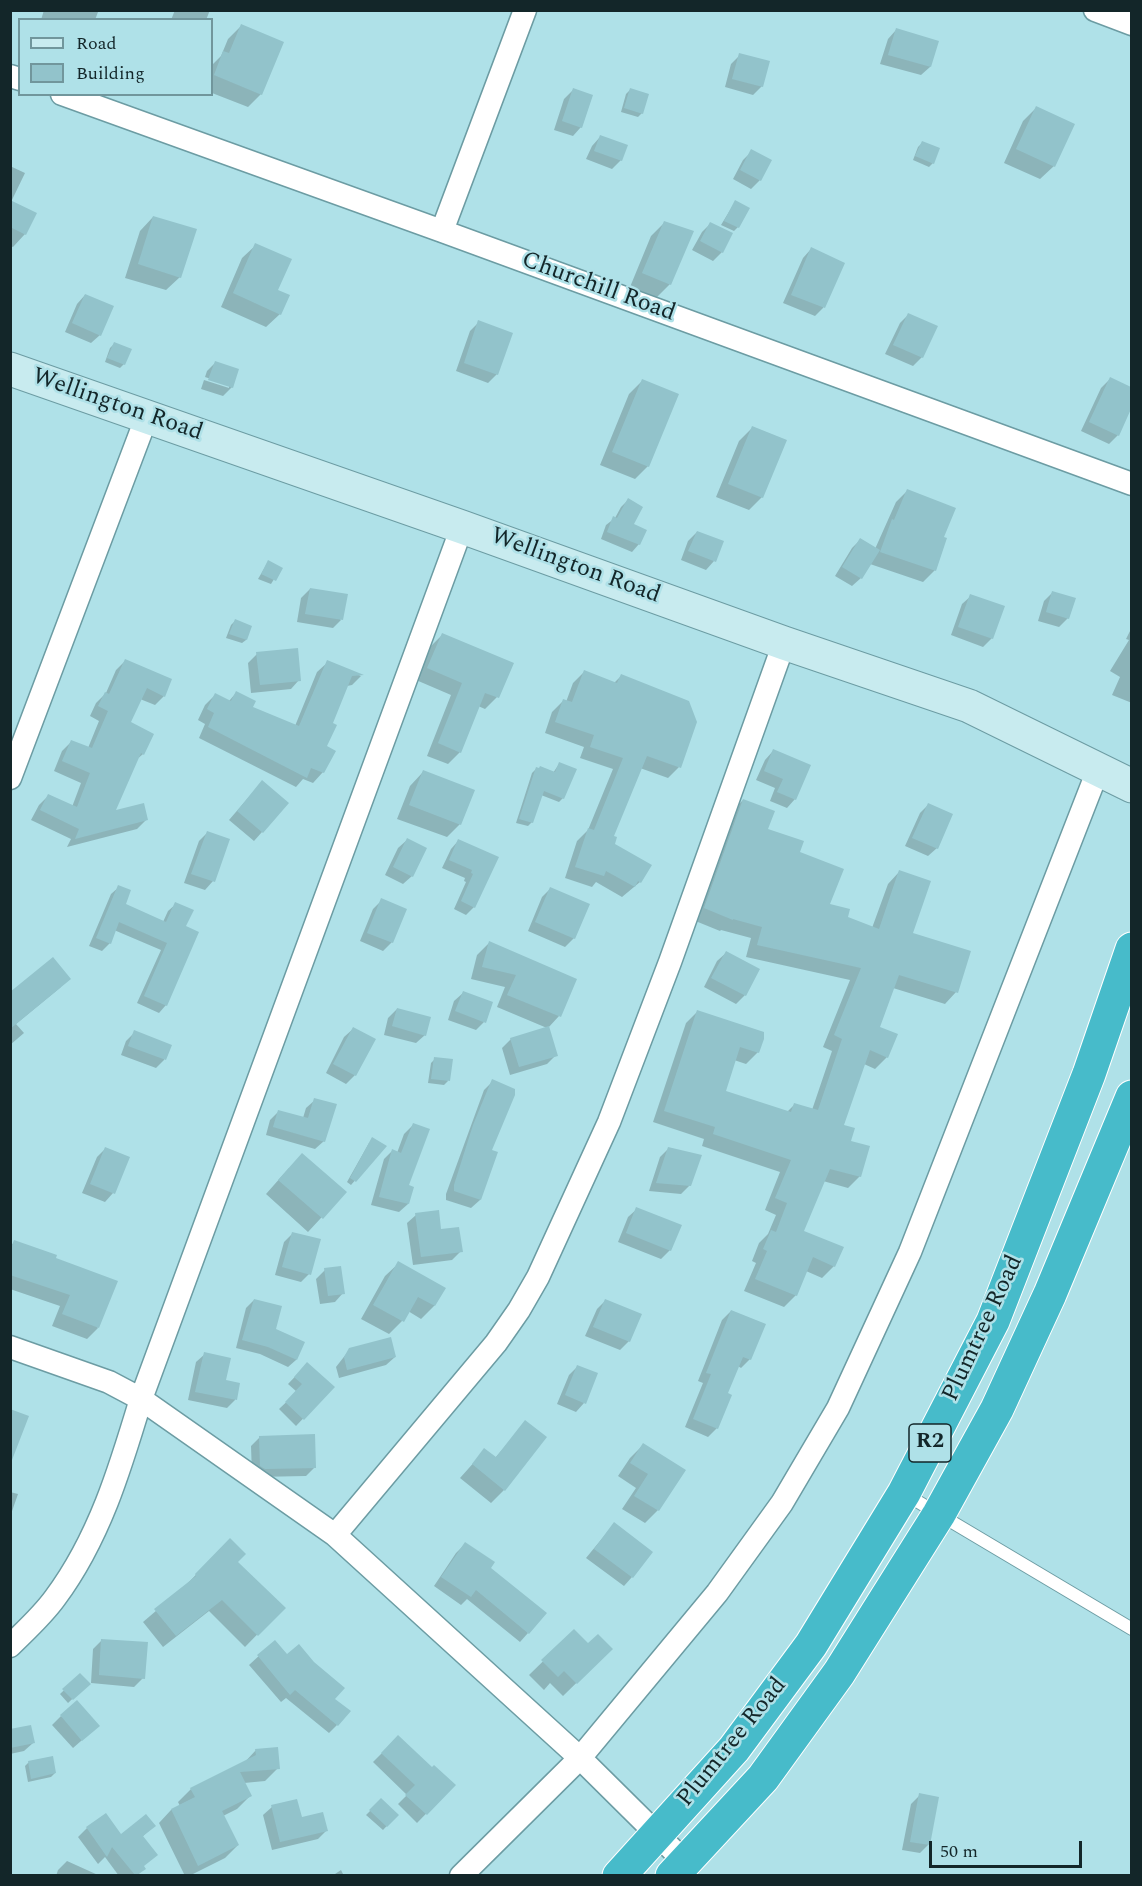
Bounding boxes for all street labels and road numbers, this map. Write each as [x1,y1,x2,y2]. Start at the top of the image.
street label: Churchill Road [517,247,679,329]
street label: Wellington Road [28,363,206,449]
street label: Wellington Road [486,523,664,611]
street label: Plumtree Road [938,1251,1030,1407]
road number: R2 [909,1424,951,1462]
street label: Plumtree Road [672,1673,794,1813]

